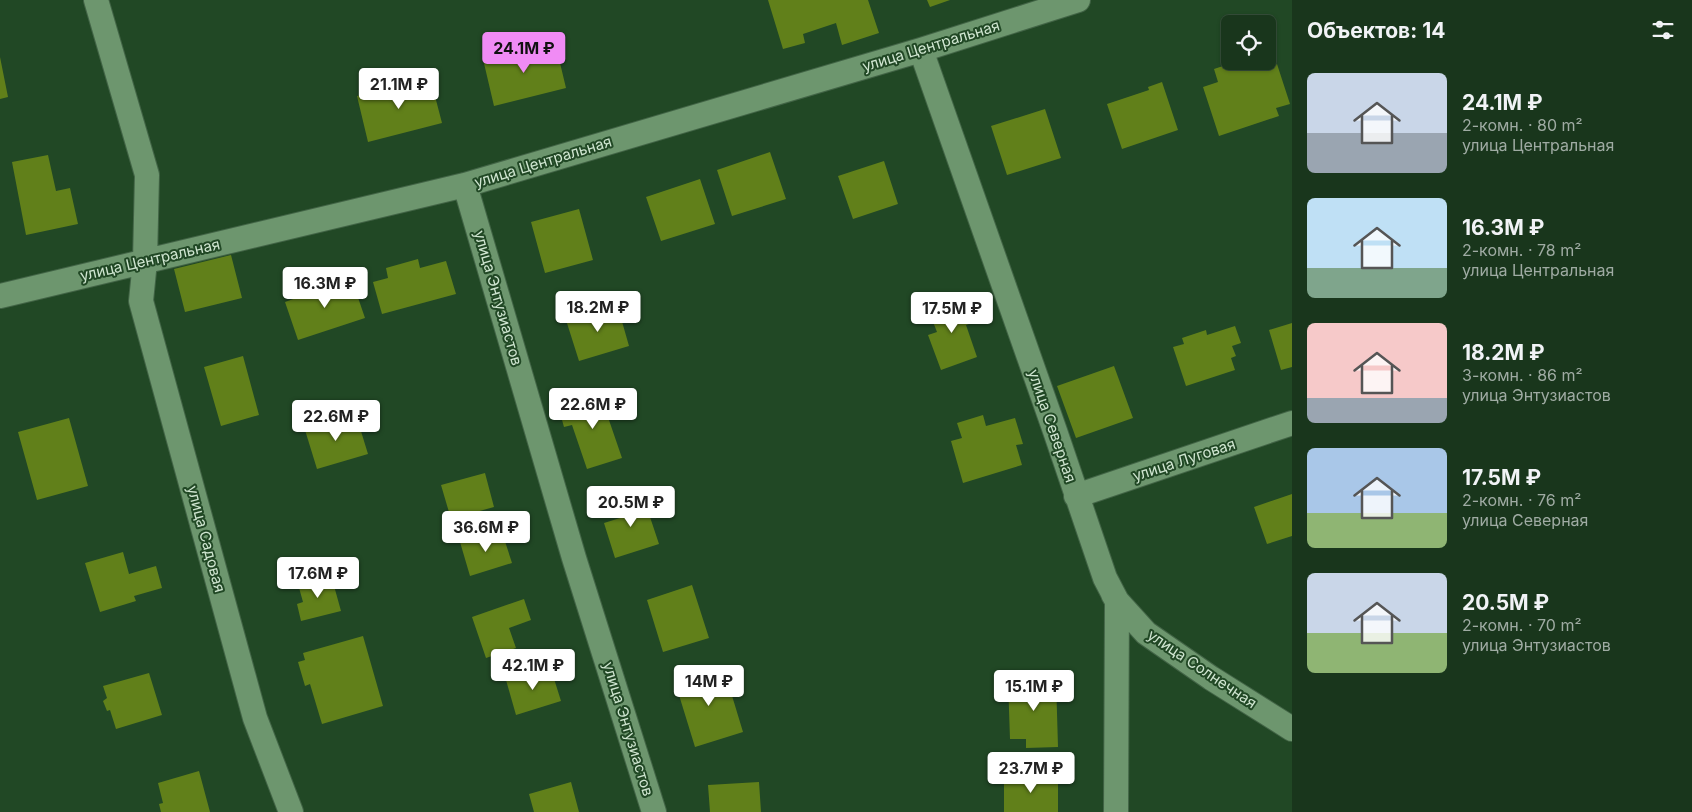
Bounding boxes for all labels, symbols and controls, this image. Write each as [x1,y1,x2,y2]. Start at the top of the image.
map controls [1221,15,1276,70]
button: locate [1221,15,1276,70]
street label: улица Центральная [860,16,1002,75]
icon: filters [1649,16,1677,44]
text: Объектов: 14 [1307,18,1445,43]
pin: 24.1M ₽ [478,32,570,74]
text: 24.1M ₽ [493,38,555,58]
pin: 21.1M ₽ [353,68,445,110]
text: 21.1M ₽ [370,74,428,94]
text: 24.1M ₽ [1462,90,1543,115]
icon: home [1347,93,1407,153]
text: 2-комн. · 80 m² [1462,115,1583,135]
street label: улица Центральная [472,132,614,191]
text: улица Центральная [1462,135,1614,155]
text: 16.3M ₽ [1462,215,1544,240]
icon: home [1347,218,1407,278]
street label: улица Энтузиастов [470,228,527,368]
street label: улица Центральная [78,234,222,285]
text: 2-комн. · 78 m² [1462,240,1581,260]
text: улица Центральная [1462,260,1614,280]
pin: 16.3M ₽ [279,266,371,309]
text: 16.3M ₽ [294,273,356,293]
pin: 18.2M ₽ [552,290,644,333]
pin: 17.5M ₽ [906,292,998,334]
text: 18.2M ₽ [567,297,629,317]
text: 17.5M ₽ [922,298,982,318]
text: 18.2M ₽ [1462,340,1545,365]
icon: home [1347,343,1407,403]
text: 3-комн. · 86 m² [1462,365,1583,385]
street label: улица Северная [1024,367,1081,485]
text: улица Энтузиастов [1462,385,1611,405]
pin: 22.6M ₽ [547,388,639,430]
text: 22.6M ₽ [560,394,626,414]
pin: 22.6M ₽ [290,400,382,442]
text: 22.6M ₽ [303,406,369,426]
street label: улица Луговая [1130,434,1238,485]
text: 17.5M ₽ [1462,465,1541,490]
icon: home [1347,468,1407,528]
street label: улица Садовая [183,483,230,594]
pin: 20.5M ₽ [585,486,677,528]
text: 2-комн. · 76 m² [1462,490,1581,510]
text: 20.5M ₽ [598,492,664,512]
pin: 36.6M ₽ [440,510,532,553]
text: улица Северная [1462,510,1588,530]
text: 36.6M ₽ [453,517,519,537]
pin: 17.6M ₽ [272,556,364,599]
text: 17.6M ₽ [288,563,348,583]
text: 20.5M ₽ [1462,590,1549,615]
icon: home [1347,593,1407,653]
text: 2-комн. · 70 m² [1462,615,1582,635]
street label: улица Солнечная [1144,625,1260,712]
text: улица Энтузиастов [1462,635,1611,655]
pin: 42.1M ₽ [487,648,579,691]
text: 42.1M ₽ [502,655,564,675]
street label: улица Энтузиастов [599,659,658,798]
pin: 14M ₽ [674,664,744,707]
pin: 15.1M ₽ [988,670,1080,712]
text: 14M ₽ [685,671,733,691]
text: 15.1M ₽ [1005,676,1063,696]
pin: 23.7M ₽ [985,752,1077,794]
text: 23.7M ₽ [999,758,1063,778]

